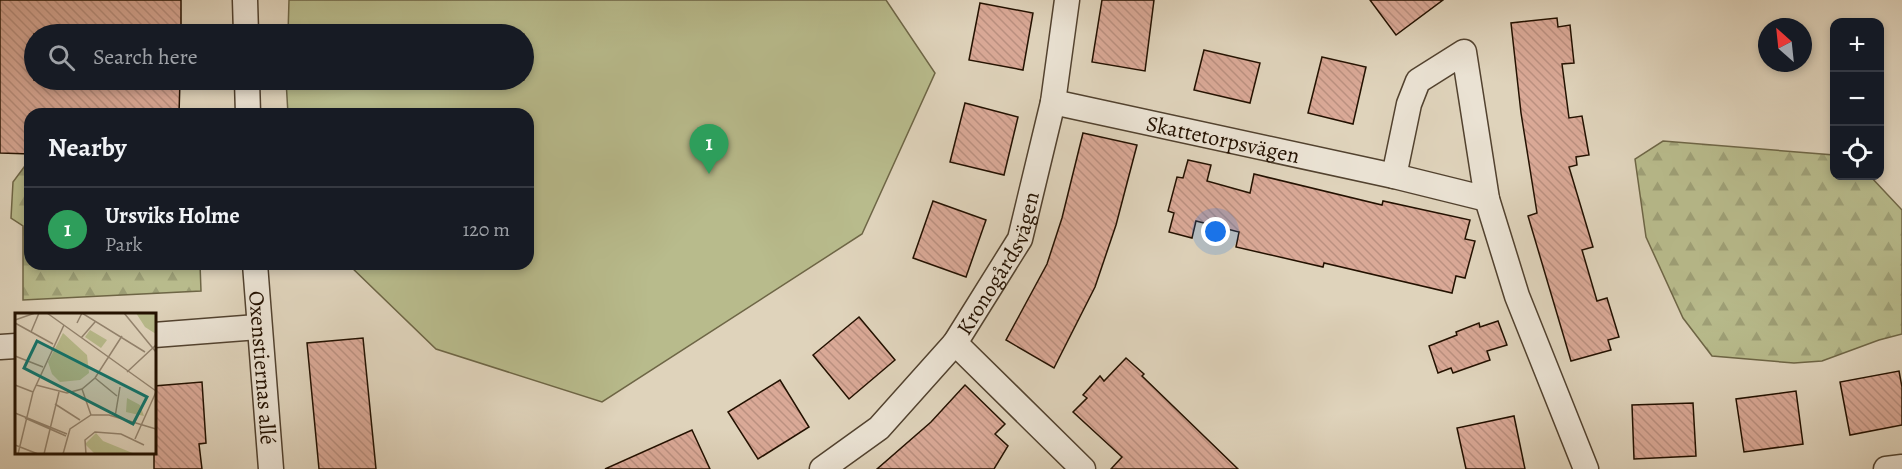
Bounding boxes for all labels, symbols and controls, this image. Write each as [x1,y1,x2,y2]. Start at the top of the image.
north arrow [1758,18,1812,72]
map controls [1830,18,1884,180]
button: + [1830,18,1884,72]
search box [24,24,534,90]
icon: search [45,41,78,74]
text: Search here [93,42,198,72]
button: − [1830,72,1884,126]
street label: Skattetorpsvägen [1143,109,1302,171]
pin: 1 [690,124,728,174]
button: locate [1830,126,1884,180]
text: Nearby [48,130,127,165]
street label: Kronogårdsvägen [950,189,1047,341]
text: Ursviks Holme [105,201,240,231]
text: 1 [64,216,71,243]
text: 120 m [462,216,510,243]
your location [1201,217,1230,246]
text: Park [105,231,143,258]
street label: Oxenstiernas allé [241,290,283,446]
inset map [15,313,156,454]

